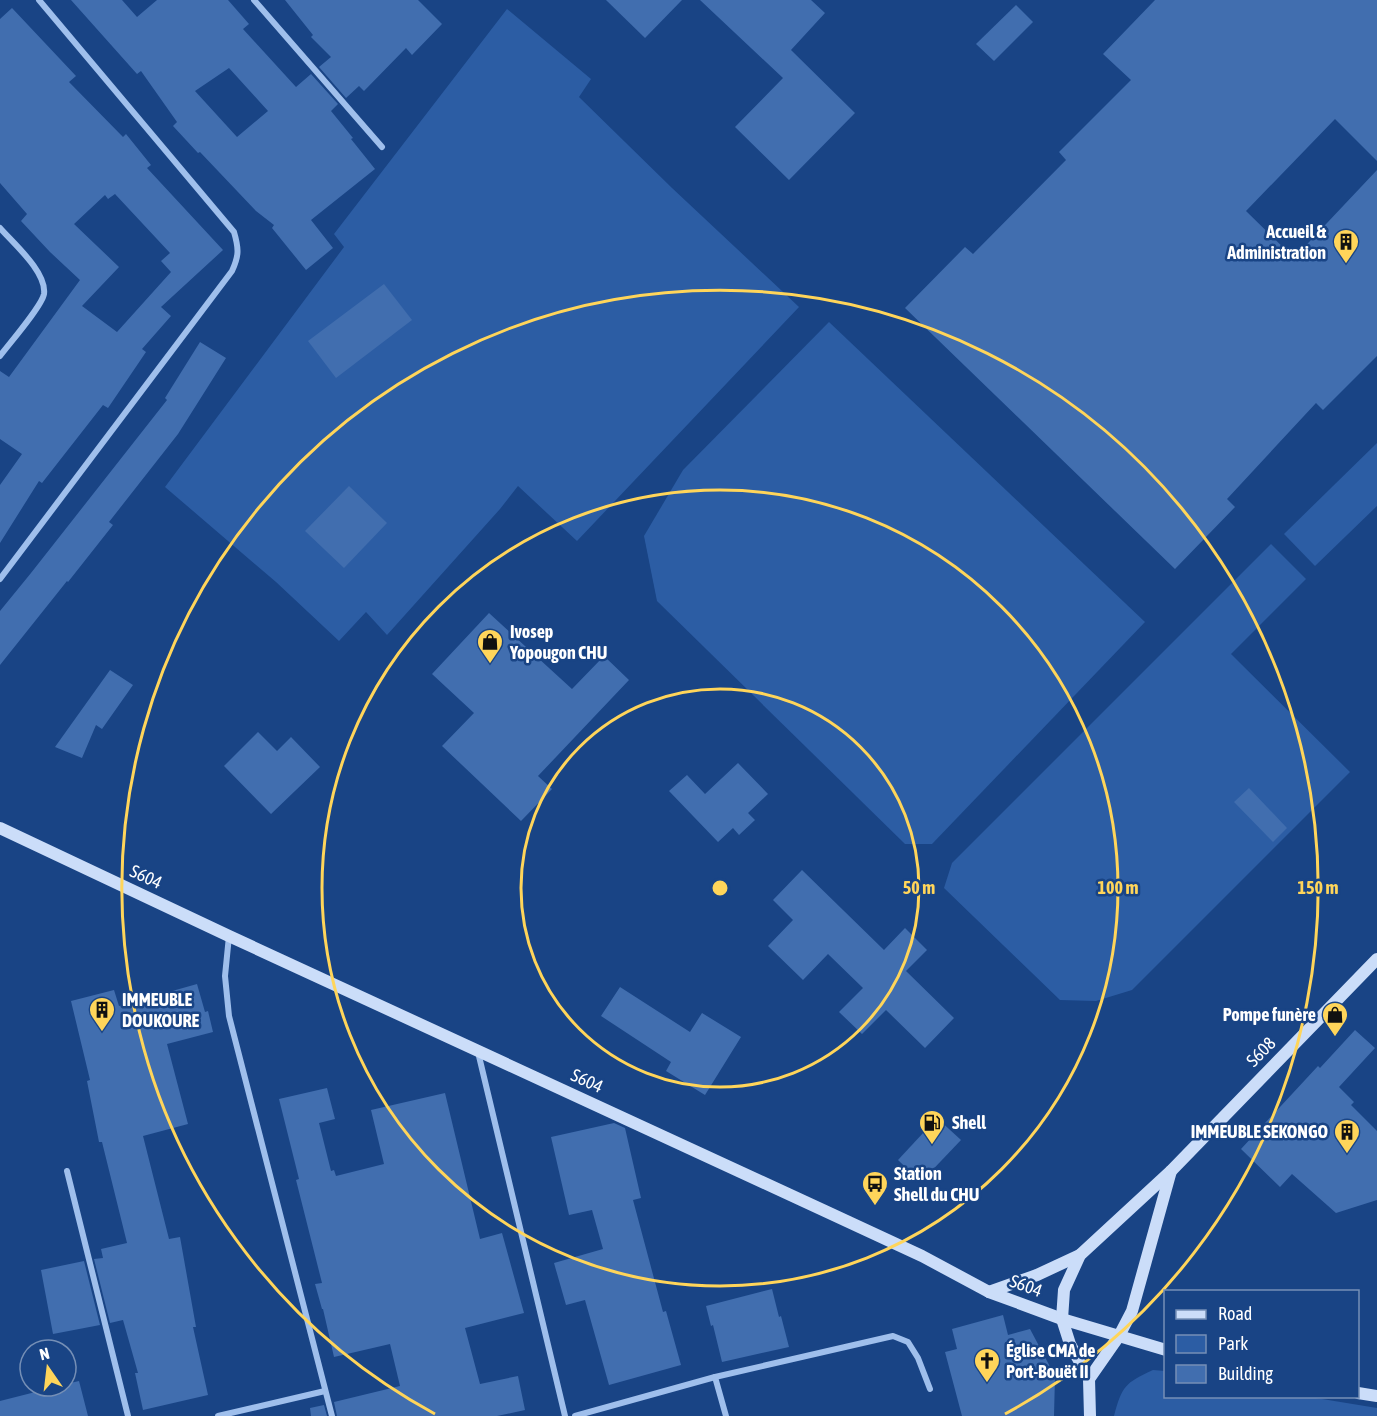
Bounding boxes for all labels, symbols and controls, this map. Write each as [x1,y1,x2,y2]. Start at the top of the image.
place label: Accueil & Administration [1226,221,1327,263]
building icon: Accueil & Administration [1331,227,1361,265]
place label: Ivosep Yopougon CHU [509,621,607,663]
shop icon: Ivosep Yopougon CHU [475,627,505,665]
street label: S604 [127,860,166,893]
text: 50 m [903,877,935,898]
text: 100 m [1098,877,1138,898]
text: 150 m [1298,877,1338,898]
centre of rings [710,878,730,898]
place label: IMMEUBLE DOUKOURE [122,989,200,1031]
building icon: IMMEUBLE DOUKOURE [87,995,117,1033]
shop icon: Pompe funère [1320,1000,1350,1038]
place label: Pompe funère [1223,1004,1316,1025]
street label: S608 [1242,1033,1280,1071]
street label: S604 [568,1064,607,1097]
fuel station icon: Shell [917,1108,947,1146]
place label: Shell [952,1112,986,1133]
building icon: IMMEUBLE SEKONGO [1332,1117,1362,1155]
place label: IMMEUBLE SEKONGO [1191,1121,1328,1142]
place label: Station Shell du CHU [894,1163,979,1205]
bus stop icon: Station Shell du CHU [860,1169,890,1207]
street label: S604 [1007,1270,1045,1301]
legend [1164,1290,1359,1398]
text: Road [1218,1303,1252,1324]
text: Park [1218,1333,1248,1354]
north arrow [18,1338,78,1398]
place label: Église CMA de Port-Bouët II [1006,1340,1095,1382]
text: N [38,1344,51,1363]
church icon: Église CMA de Port-Bouët II [972,1346,1002,1384]
text: Building [1218,1363,1273,1384]

